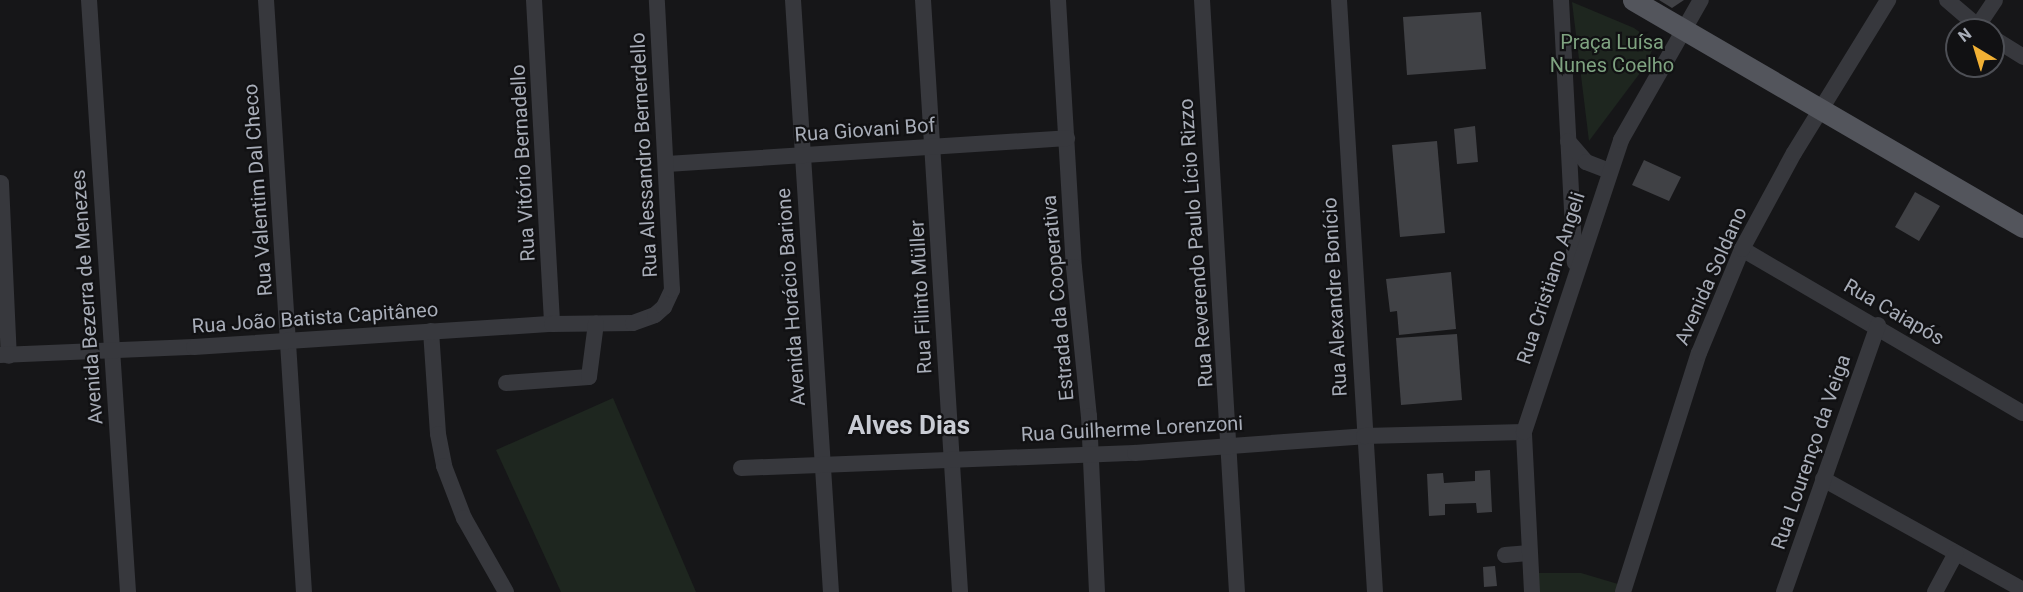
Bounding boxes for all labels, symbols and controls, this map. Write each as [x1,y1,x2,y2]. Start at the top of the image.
north arrow [1945,18,2005,78]
text: N [1955,24,1975,46]
park label: Praça Luísa Nunes Coelho [1550,31,1674,78]
street label: Rua Alessandro Bernerdello [626,32,662,278]
street label: Rua Vitório Bernadello [506,64,540,262]
street label: Rua Valentim Dal Checo [239,83,277,297]
street label: Rua Reverendo Paulo Lício Rizzo [1174,98,1218,388]
street label: Rua Giovani Bof [794,113,936,147]
street label: Avenida Bezerra de Menezes [66,169,108,425]
street label: Avenida Horácio Barione [771,187,811,407]
street label: Rua Cristiano Angeli [1512,189,1590,367]
street label: Estrada da Cooperativa [1037,194,1079,402]
street label: Rua Alexandre Bonício [1318,197,1352,397]
street label: Avenida Soldano [1670,203,1752,349]
street label: Rua Filinto Müller [905,219,937,375]
street label: Rua Caiapós [1840,274,1948,350]
street label: Rua João Batista Capitâneo [191,297,439,339]
street label: Rua Lourenço da Veiga [1766,351,1856,553]
district label: Alves Dias [848,410,970,442]
street label: Rua Guilherme Lorenzoni [1020,411,1244,447]

